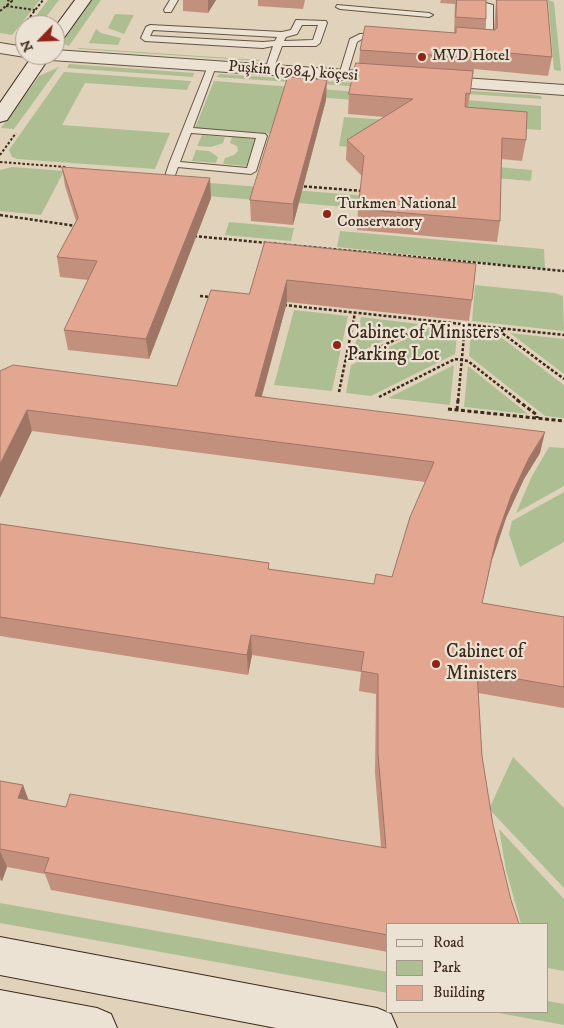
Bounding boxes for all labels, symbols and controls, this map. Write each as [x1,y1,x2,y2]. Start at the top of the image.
north arrow [15,15,65,65]
text: N [17,37,38,55]
place label: MVD Hotel [432,47,510,67]
marker: MVD Hotel [416,51,428,63]
street label: Puşkin (1984) köçesi [228,58,358,86]
place label: Turkmen National Conservatory [337,195,456,233]
marker: Turkmen National Conservatory [321,208,333,220]
place label: Cabinet of Ministers Parking Lot [347,323,500,367]
marker: Cabinet of Ministers Parking Lot [331,339,343,351]
place label: Cabinet of Ministers [446,642,524,686]
marker: Cabinet of Ministers [430,658,442,670]
legend [386,923,549,1013]
text: Road [433,933,464,952]
text: Park [433,958,461,977]
text: Building [433,983,485,1002]

